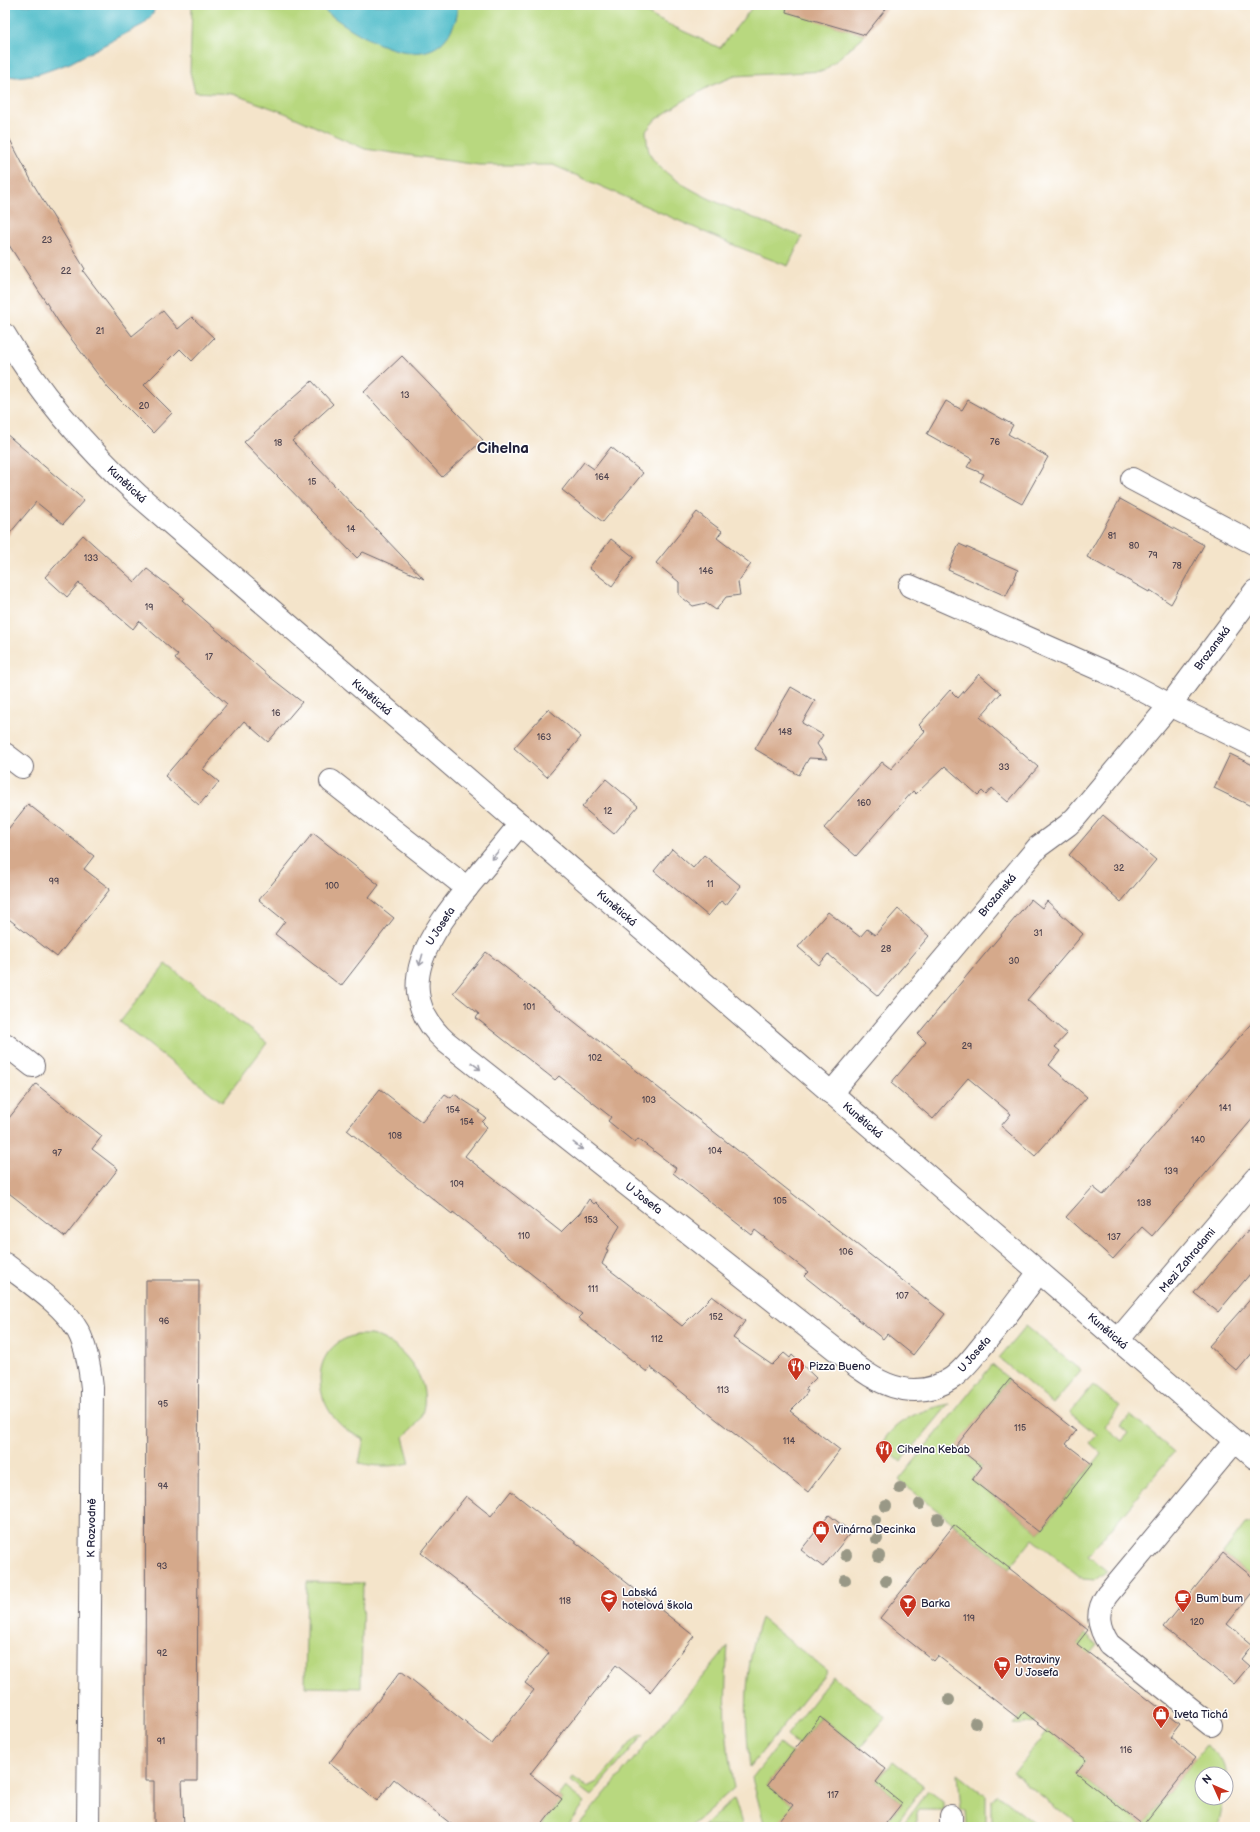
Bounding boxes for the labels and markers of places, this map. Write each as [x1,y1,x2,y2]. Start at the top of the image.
restaurant icon: Pizza Bueno [786,1356,806,1381]
place label: Pizza Bueno [809,1360,871,1373]
restaurant icon: Cihelna Kebab [874,1439,894,1464]
place label: Cihelna Kebab [897,1443,970,1456]
shop icon: Vinárna Decinka [811,1519,831,1544]
place label: Vinárna Decinka [834,1523,916,1536]
place label: Labská hotelová škola [622,1586,693,1612]
school or university icon: Labská hotelová škola [599,1588,619,1613]
cafe icon: Bum bum [1173,1588,1193,1613]
place label: Bum bum [1196,1592,1243,1605]
bar icon: Barka [898,1593,918,1618]
place label: Barka [921,1597,950,1610]
place label: Potraviny U Josefa [1015,1653,1060,1679]
supermarket icon: Potraviny U Josefa [992,1655,1012,1680]
shop icon: Iveta Tichá [1151,1704,1171,1729]
place label: Iveta Tichá [1174,1708,1228,1721]

